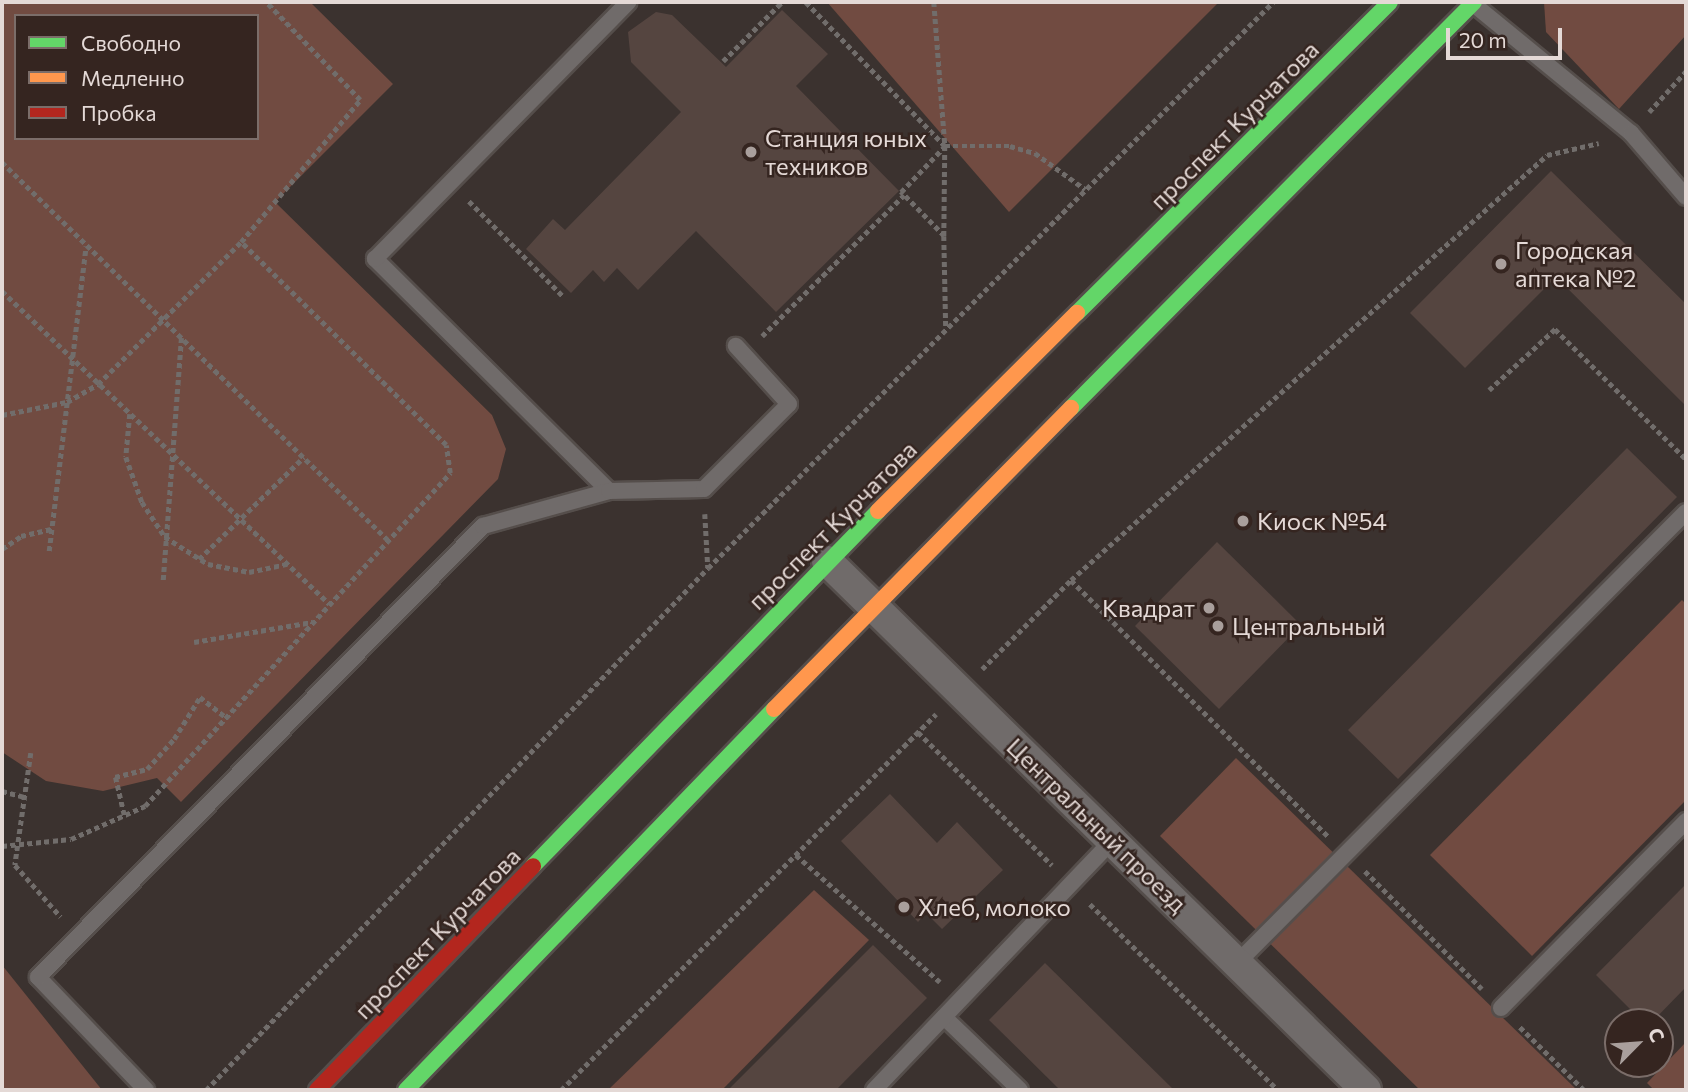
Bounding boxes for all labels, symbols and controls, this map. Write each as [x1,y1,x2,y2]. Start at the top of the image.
legend [14,14,259,140]
scale bar [1450,14,1566,58]
text: 20 m [1459,27,1507,52]
text: Свободно [81,30,181,55]
street label: проспект Курчатова [1144,35,1324,215]
text: Медленно [81,65,185,90]
text: Пробка [81,100,156,125]
place label: Станция юных техников [765,124,927,180]
marker: Станция юных техников [743,144,759,160]
place label: Городская аптека №2 [1515,236,1636,292]
marker: Городская аптека №2 [1493,256,1509,272]
street label: проспект Курчатова [742,435,922,615]
place label: Киоск №54 [1257,507,1387,535]
marker: Киоск №54 [1235,513,1251,529]
place label: Квадрат [1102,594,1195,622]
marker: Квадрат [1201,600,1217,616]
place label: Центральный [1232,612,1385,640]
marker: Центральный [1210,618,1226,634]
street label: Центральный проезд [1001,732,1193,918]
street label: проспект Курчатова [348,842,526,1024]
place label: Хлеб, молоко [918,893,1071,921]
marker: Хлеб, молоко [896,899,912,915]
north arrow [1604,1008,1674,1078]
text: С [1644,1024,1670,1046]

